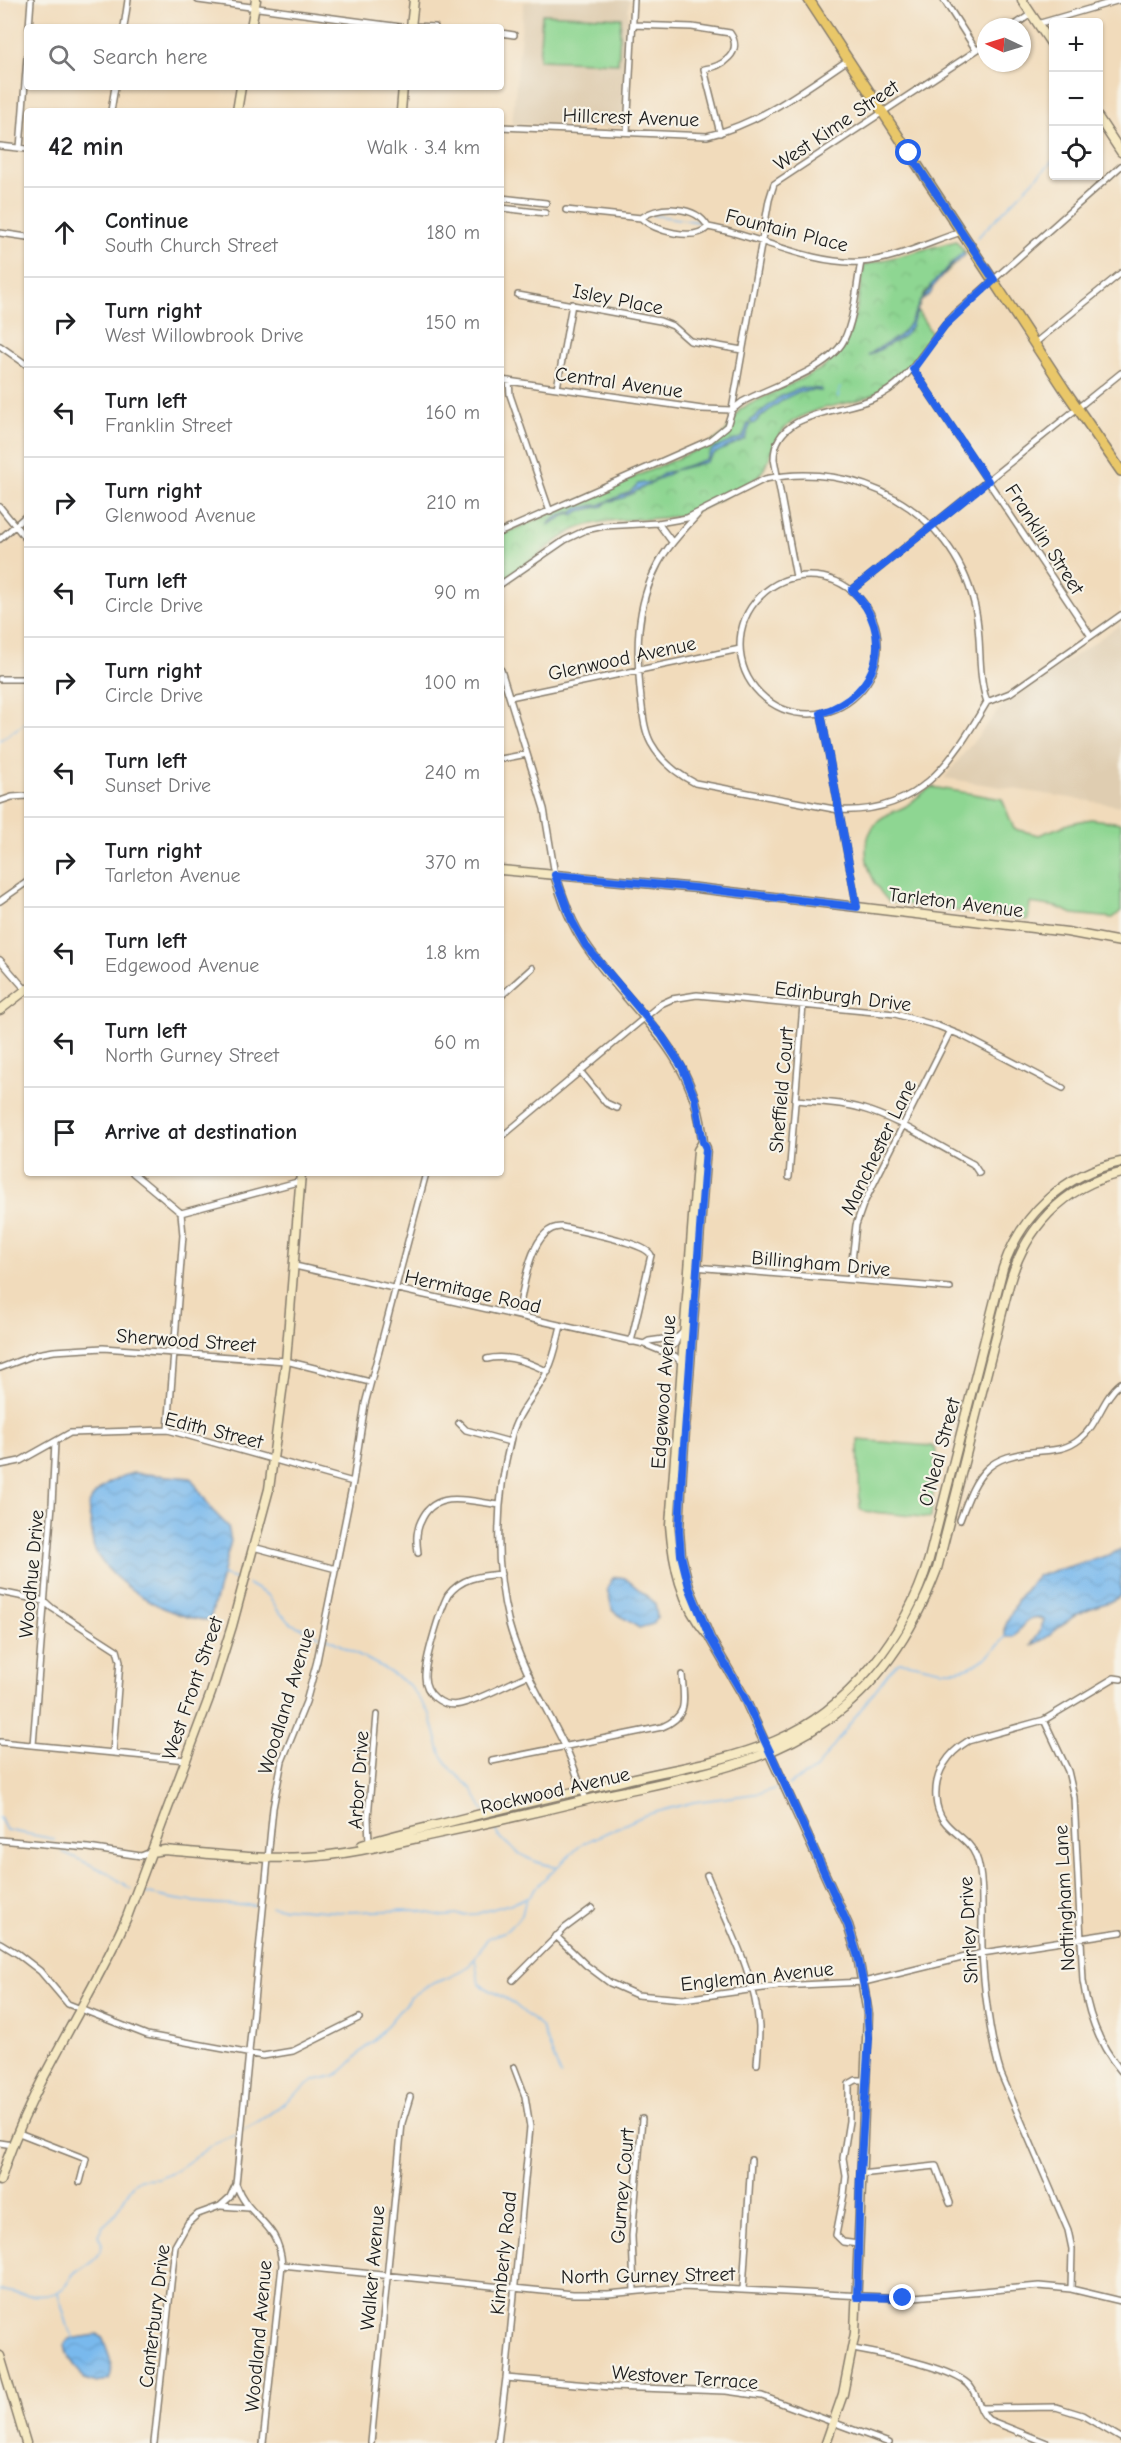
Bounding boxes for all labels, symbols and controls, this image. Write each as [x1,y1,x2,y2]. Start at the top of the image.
north arrow [977,18,1031,72]
map controls [1049,18,1103,180]
button: + [1049,18,1103,72]
search box [24,24,504,90]
icon: search [45,41,78,74]
text: Search here [93,44,208,70]
button: − [1049,72,1103,126]
street label: West Kime Street [769,74,904,176]
street label: Hillcrest Avenue [562,104,700,131]
button: locate [1049,126,1103,180]
text: 42 min [48,132,124,162]
text: Walk · 3.4 km [367,136,480,159]
route start [895,139,921,165]
street label: Fountain Place [723,204,851,257]
text: Continue [105,208,188,234]
icon: ahead [48,216,81,249]
text: 180 m [426,221,480,244]
text: South Church Street [105,234,278,257]
street label: Isley Place [571,279,665,320]
text: Turn right [105,298,202,324]
icon: right [48,306,81,339]
text: 150 m [426,311,480,334]
text: West Willowbrook Drive [105,324,304,347]
street label: Central Avenue [553,362,684,403]
text: Turn left [105,388,187,414]
icon: left [48,396,81,429]
text: 160 m [426,401,480,424]
text: Franklin Street [105,414,232,437]
text: Turn right [105,478,202,504]
street label: Franklin Street [1000,480,1089,600]
icon: right [48,486,81,519]
text: 210 m [426,491,480,514]
text: Glenwood Avenue [105,504,256,527]
text: Turn left [105,568,187,594]
icon: left [48,576,81,609]
text: 90 m [434,581,480,604]
text: Circle Drive [105,594,203,617]
street label: Glenwood Avenue [546,632,698,685]
text: Turn right [105,658,202,684]
icon: right [48,666,81,699]
text: 100 m [425,671,480,694]
text: Circle Drive [105,684,203,707]
text: Turn left [105,748,187,774]
icon: left [48,756,81,789]
text: 240 m [425,761,480,784]
text: Sunset Drive [105,774,211,797]
text: Turn right [105,838,202,864]
icon: right [48,846,81,879]
text: 370 m [425,851,480,874]
text: Tarleton Avenue [105,864,241,887]
street label: Tarleton Avenue [887,883,1025,922]
text: Turn left [105,928,187,954]
icon: left [48,936,81,969]
text: 1.8 km [426,941,480,964]
text: Edgewood Avenue [105,954,259,977]
street label: Edinburgh Drive [773,977,913,1016]
text: Turn left [105,1018,187,1044]
street label: Sheffield Court [765,1025,799,1154]
icon: left [48,1026,81,1059]
text: 60 m [434,1031,480,1054]
text: North Gurney Street [105,1044,279,1067]
street label: Manchester Lane [836,1076,921,1219]
icon: arrive [48,1116,81,1149]
text: Arrive at destination [105,1119,297,1145]
street label: Billingham Drive [751,1246,891,1281]
street label: Hermitage Road [402,1265,543,1318]
street label: Edgewood Avenue [647,1314,680,1470]
street label: Sherwood Street [115,1324,258,1357]
street label: O'Neal Street [914,1394,965,1509]
street label: Edith Street [162,1407,267,1454]
street label: Woodhue Drive [14,1509,49,1639]
street label: West Front Street [157,1612,228,1763]
street label: Woodland Avenue [253,1625,320,1777]
street label: Arbor Drive [344,1730,373,1830]
street label: Rockwood Avenue [478,1762,632,1819]
street label: Nottingham Lane [1049,1824,1080,1972]
street label: Shirley Drive [954,1876,983,1984]
street label: Engleman Avenue [679,1957,835,1996]
street label: Gurney Court [606,2126,639,2245]
street label: Kimberly Road [486,2190,521,2316]
street label: Walker Avenue [356,2205,389,2332]
street label: Canterbury Drive [134,2243,175,2389]
street label: Woodland Avenue [240,2259,277,2413]
street label: North Gurney Street [561,2262,737,2289]
route end [889,2284,915,2310]
street label: Westover Terrace [611,2361,759,2394]

